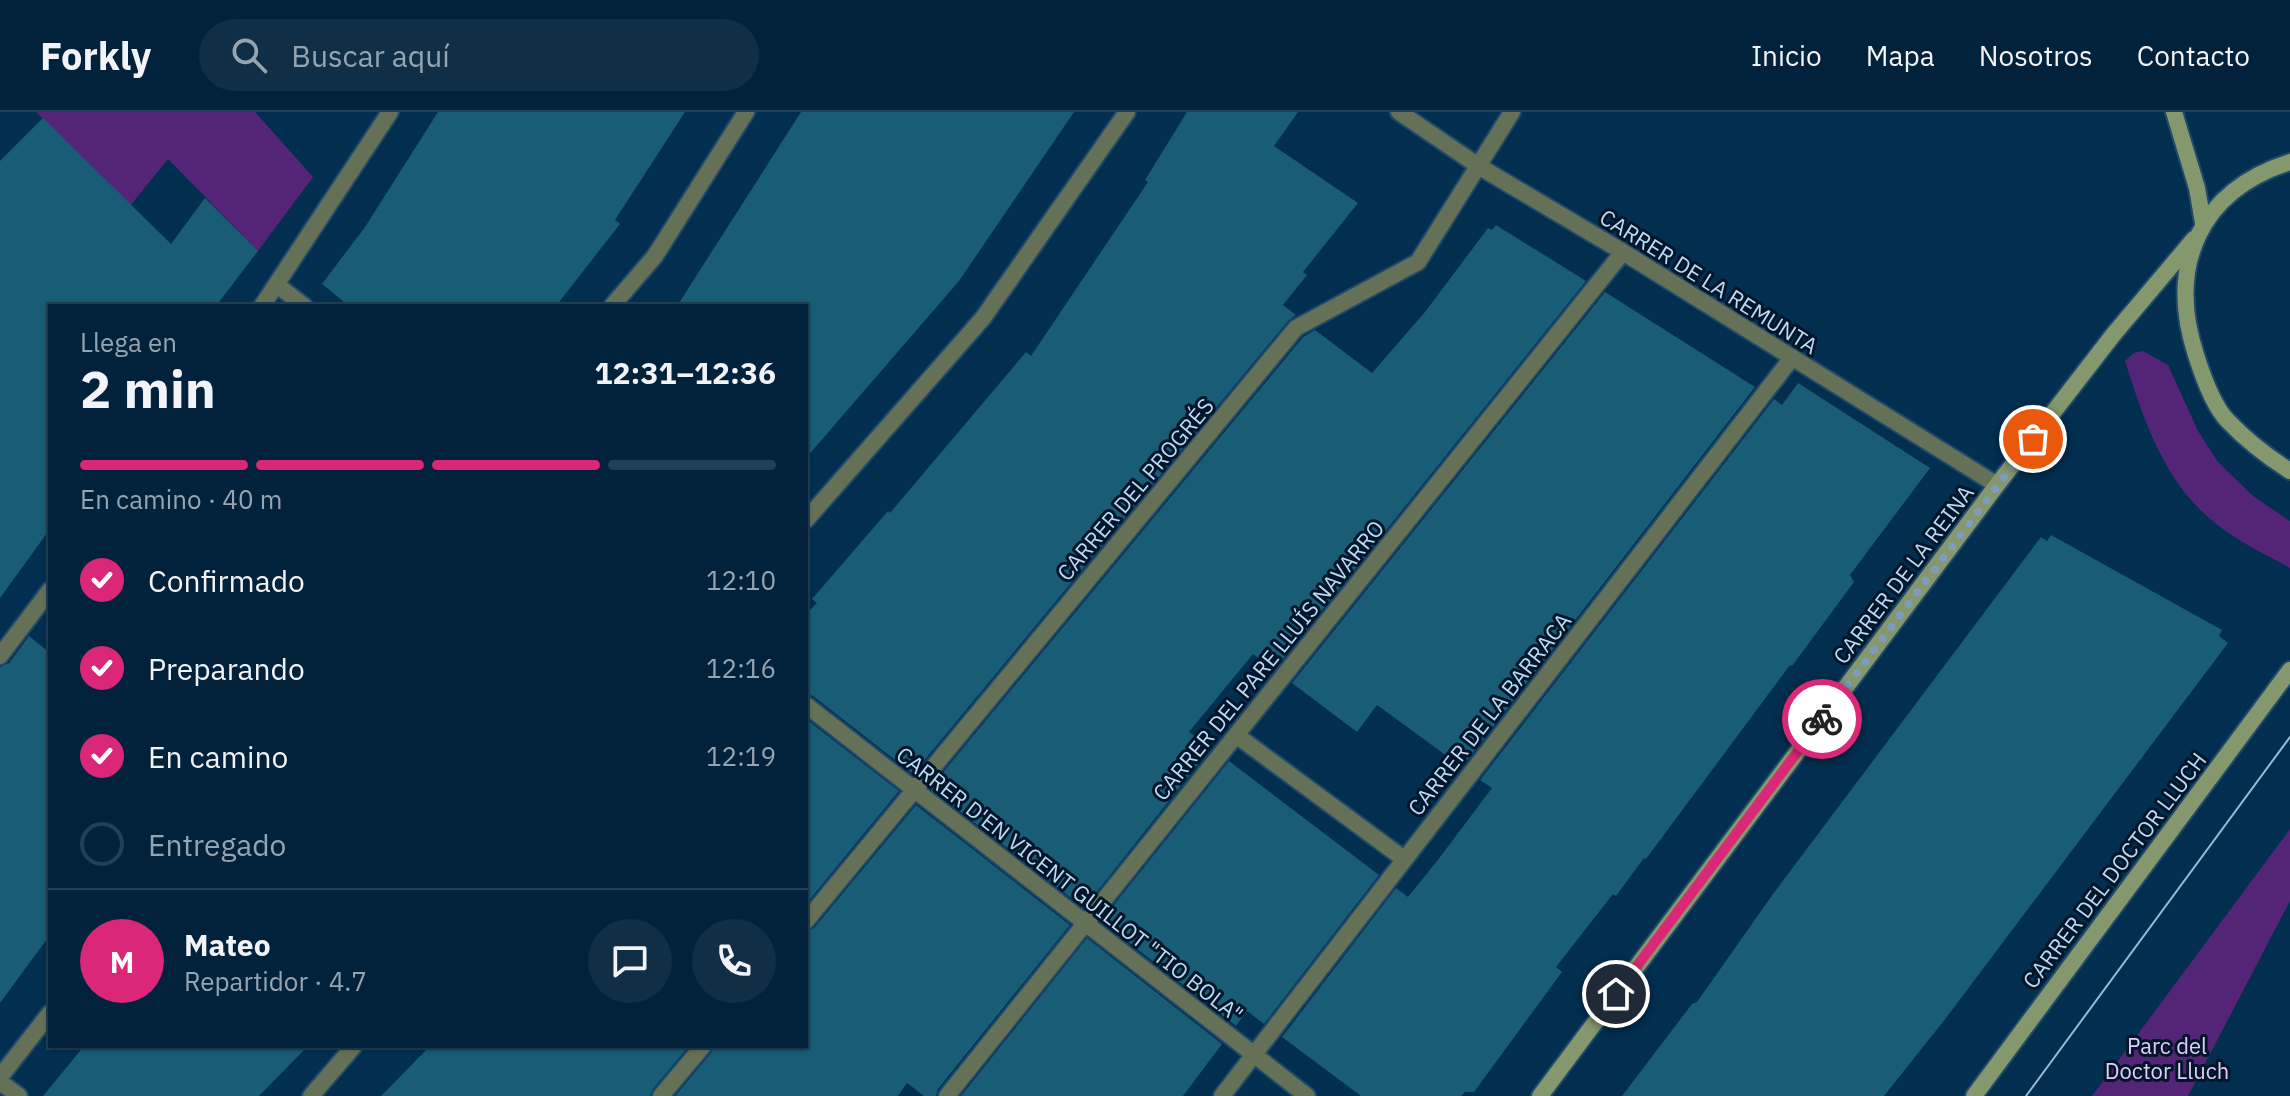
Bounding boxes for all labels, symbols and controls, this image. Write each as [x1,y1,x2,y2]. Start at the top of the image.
search box [199,19,759,91]
text: Forkly [40,31,151,80]
icon: search [227,33,271,77]
text: Buscar aquí [291,36,450,75]
text: Inicio [1751,37,1822,74]
text: Mapa [1866,37,1935,74]
text: Nosotros [1979,37,2093,74]
text: Contacto [2137,37,2250,74]
street label: CARRER DE LA REMUNTA [1594,202,1824,360]
text: Llega en [80,325,177,359]
text: 12:31–12:36 [595,353,776,392]
text: 2 min [80,355,216,422]
street label: CARRER DEL PROGRÉS [1050,392,1220,586]
pin [1999,405,2067,473]
icon: bag [2011,417,2055,461]
street label: CARRER DE LA REINA [1826,479,1980,669]
text: En camino · 40 m [80,482,282,516]
street label: CARRER DEL PARE LLUÍS NAVARRO [1146,514,1390,806]
icon: check [80,558,124,602]
text: Confirmado [148,561,305,600]
text: 12:10 [706,563,776,597]
street label: CARRER DE LA BARRACA [1401,607,1577,821]
icon: check [80,646,124,690]
text: Preparando [148,649,305,688]
text: 12:16 [706,651,776,685]
courier [1782,679,1862,759]
icon: bike [1800,697,1844,741]
icon: check [80,734,124,778]
text: En camino [148,737,288,776]
text: 12:19 [706,739,776,773]
street label: CARRER D'EN VICENT GUILLOT "TIO BOLA" [891,740,1249,1028]
street label: CARRER DEL DOCTOR LLUCH [2016,746,2212,994]
text: Entregado [148,825,286,864]
button: chat [588,919,672,1003]
button: phone [692,919,776,1003]
text: Mateo [184,925,271,964]
text: M [110,942,134,981]
pin [1582,960,1650,1028]
text: Repartidor · 4.7 [184,964,367,998]
icon: home [1594,972,1638,1016]
park label: Parc del Doctor Lluch [2105,1031,2229,1085]

